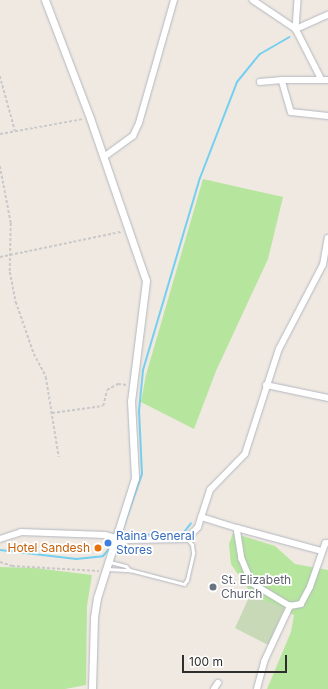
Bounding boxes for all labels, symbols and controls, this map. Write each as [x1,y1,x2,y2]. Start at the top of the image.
place label: Raina General Stores [116,529,195,557]
marker: Raina General Stores [103,538,113,548]
place label: Hotel Sandesh [8,541,90,555]
marker: Hotel Sandesh [93,543,103,553]
place label: St. Elizabeth Church [221,573,291,601]
marker: St. Elizabeth Church [208,582,218,592]
scale bar [184,647,289,673]
text: 100 m [189,654,223,669]

